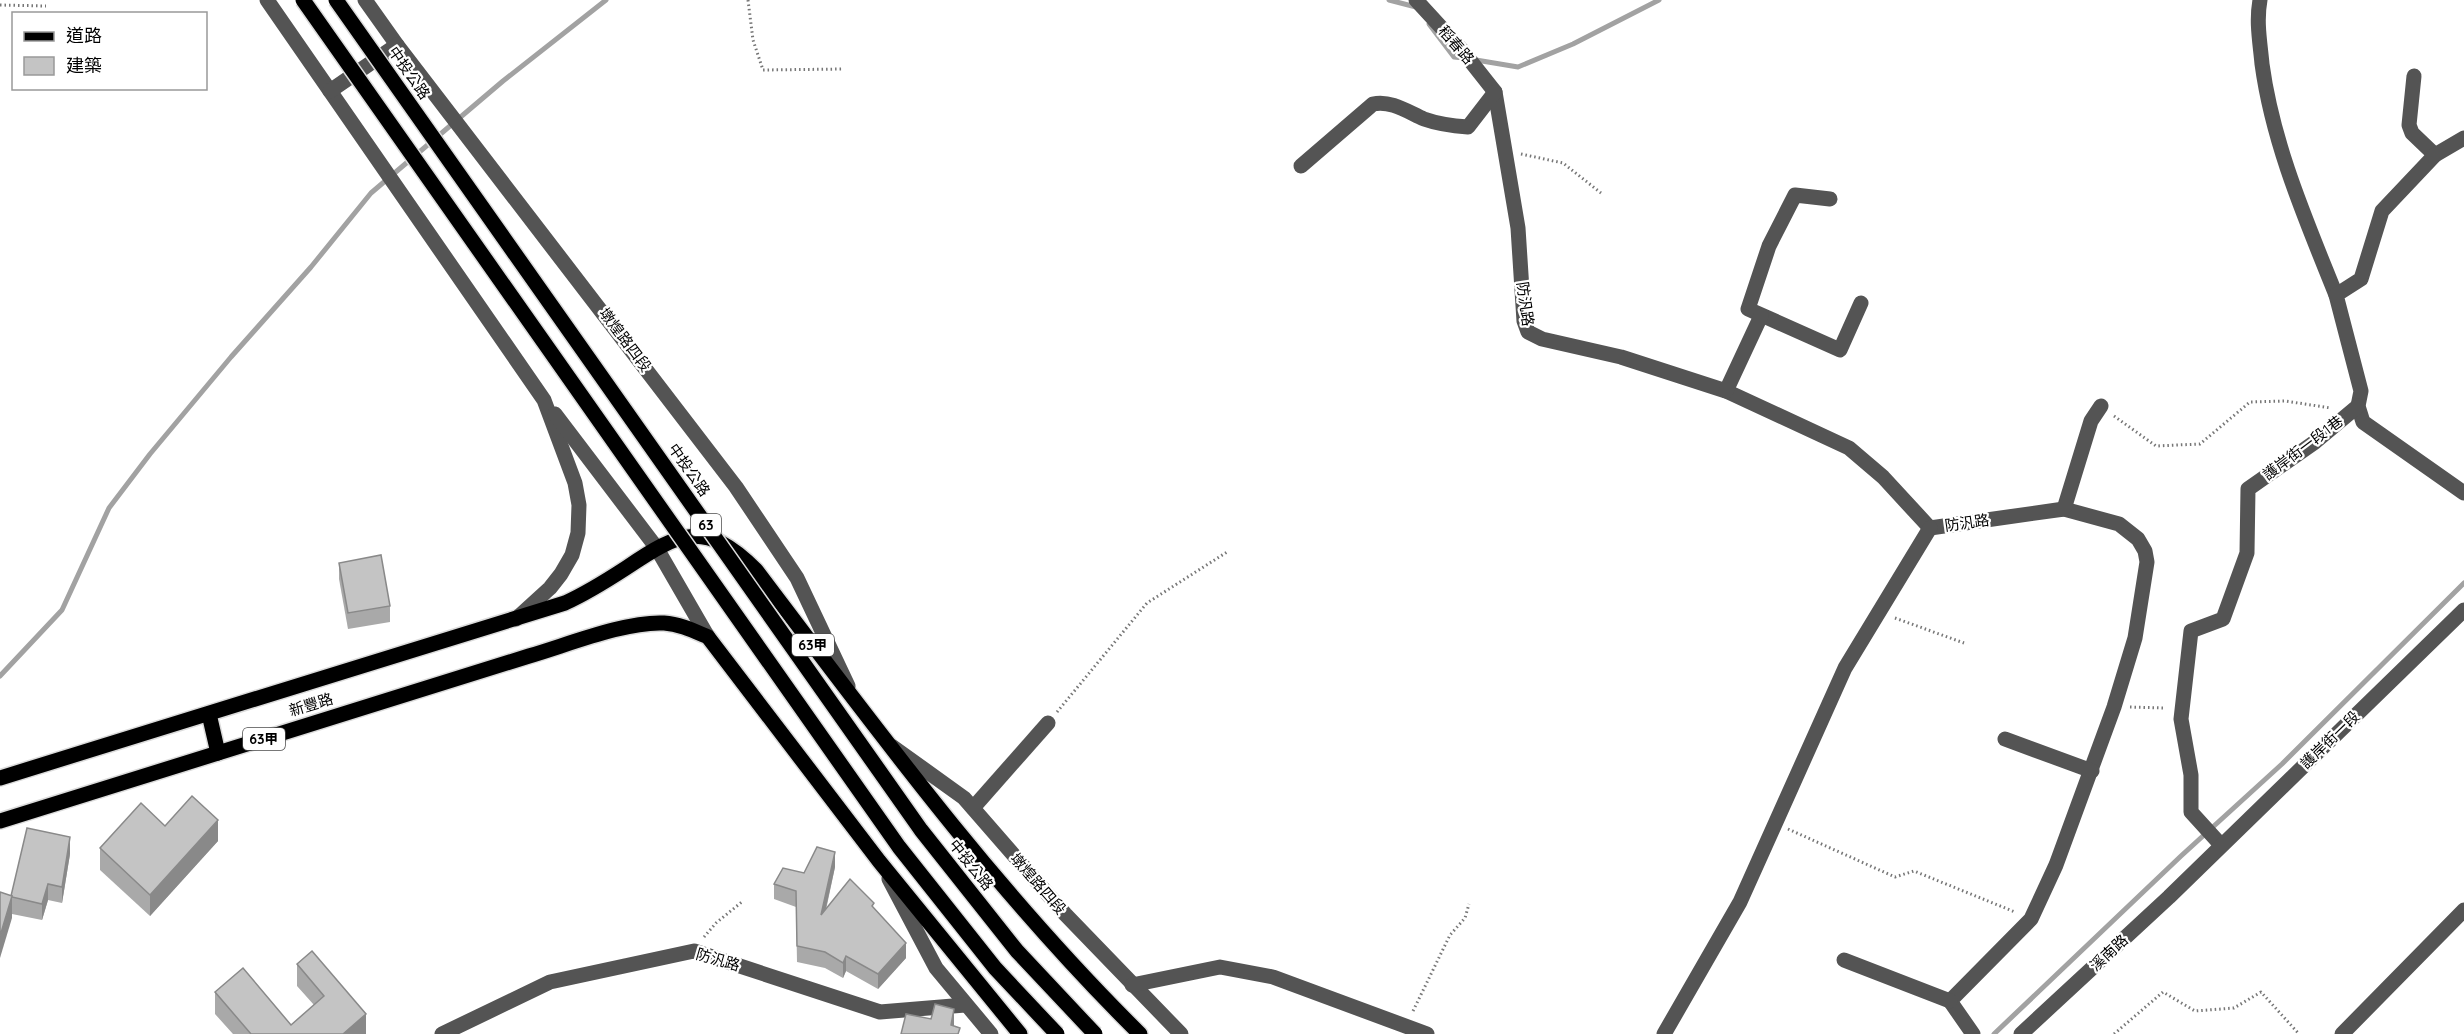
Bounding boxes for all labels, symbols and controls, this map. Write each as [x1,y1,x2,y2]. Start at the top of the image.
legend [12,12,207,90]
street label: 稻春路 [1434,21,1478,68]
text: 道路 [66,24,102,47]
street label: 中投公路 [384,43,434,103]
text: 建築 [66,54,102,77]
street label: 防汎路 [1513,280,1538,328]
street label: 墩煌路四段 [595,304,656,375]
street label: 護岸街一段1巷 [2259,411,2347,484]
street label: 中投公路 [664,440,714,500]
street label: 防汎路 [1943,510,1991,535]
road number: 63 [691,514,721,536]
road number: 63甲 [792,634,834,656]
street label: 新豐路 [287,689,335,720]
street label: 護岸街一段 [2296,707,2363,773]
road number: 63甲 [243,728,285,750]
street label: 中投公路 [945,835,998,894]
street label: 墩煌路四段 [1007,849,1070,918]
street label: 溪南路 [2086,930,2132,975]
street label: 防汎路 [694,944,742,975]

